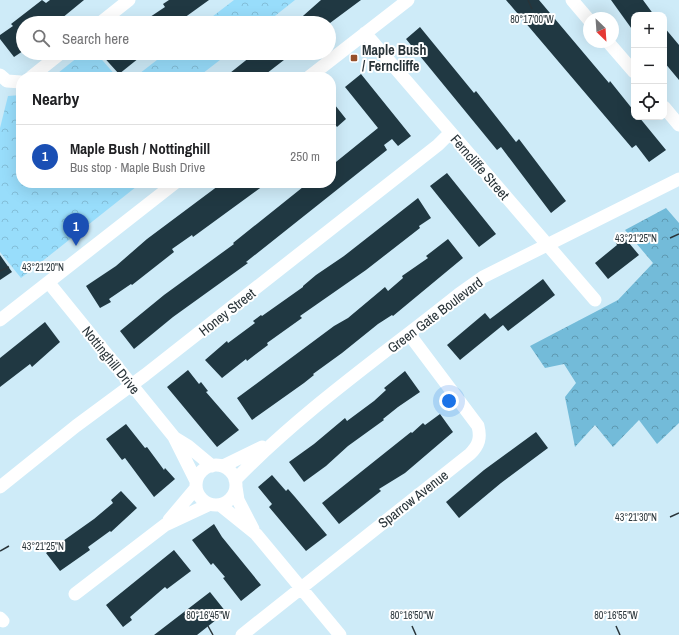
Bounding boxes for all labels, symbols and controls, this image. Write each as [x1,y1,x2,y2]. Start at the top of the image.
north arrow [583,12,619,48]
map controls [631,12,667,120]
button: + [631,12,667,48]
text: 80°17'00"W [510,13,554,26]
search box [16,16,336,60]
icon: search [30,27,52,49]
text: Search here [62,28,129,49]
place label: Maple Bush / Ferncliffe [362,41,426,75]
button: − [631,48,667,84]
marker: Maple Bush / Ferncliffe [349,53,359,63]
button: locate [631,84,667,120]
text: Nearby [32,87,79,110]
street label: Ferncliffe Street [447,131,513,203]
text: Maple Bush / Nottinghill [70,138,210,159]
text: 1 [42,148,48,165]
text: 250 m [290,148,320,165]
text: Bus stop · Maple Bush Drive [70,159,205,176]
pin: 1 [63,213,89,246]
text: 43°21'25"N [615,232,657,245]
text: 43°21'20"N [22,261,64,274]
street label: Green Gate Boulevard [384,273,486,357]
street label: Honey Street [195,284,259,340]
street label: Nottinghill Drive [78,322,144,398]
your location [439,391,459,411]
street label: Sparrow Avenue [374,466,452,532]
text: 43°21'30"N [615,511,657,524]
text: 43°21'25"N [22,540,64,553]
text: 80°16'45"W [186,609,230,622]
text: 80°16'50"W [390,609,434,622]
text: 80°16'55"W [594,609,638,622]

